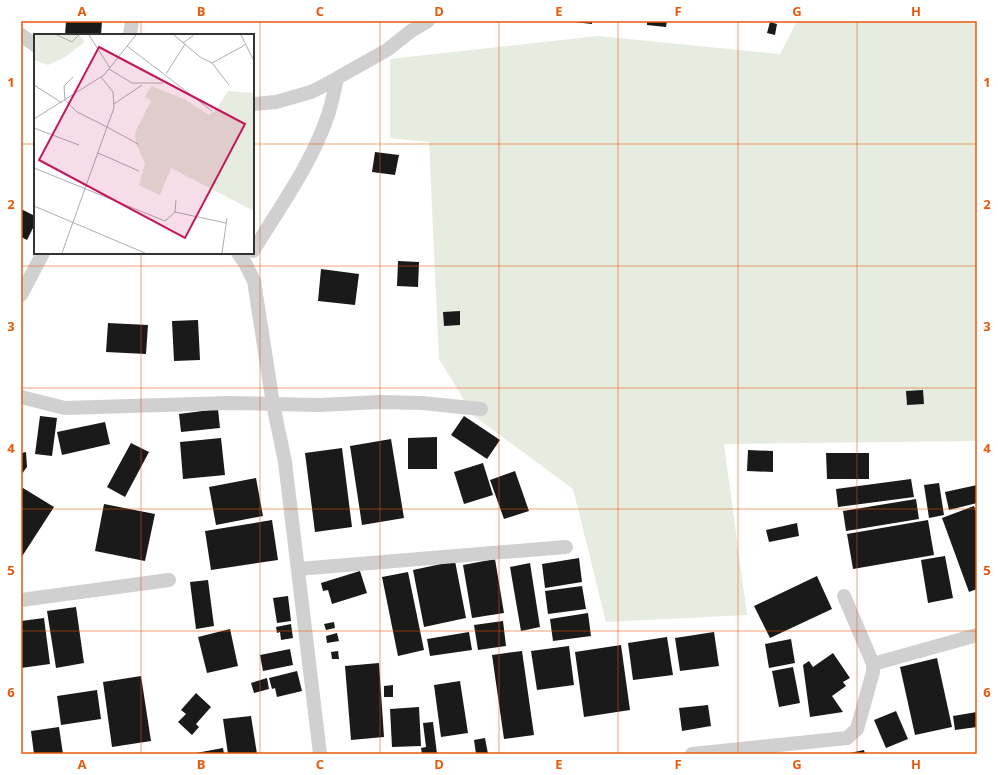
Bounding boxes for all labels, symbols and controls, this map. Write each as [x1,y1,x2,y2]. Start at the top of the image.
text: A [78,2,87,20]
text: B [197,2,206,20]
text: C [316,2,324,20]
text: D [434,2,444,20]
text: E [555,2,563,20]
text: F [674,2,682,20]
text: G [792,2,802,20]
text: H [911,2,921,20]
inset map [34,34,254,254]
text: 1 [7,73,15,91]
text: 1 [983,73,991,91]
text: 2 [7,195,15,213]
text: 2 [983,195,991,213]
text: 3 [7,317,15,335]
text: 3 [983,317,991,335]
text: 4 [7,439,15,457]
text: 4 [983,439,991,457]
text: 5 [7,561,15,579]
text: 5 [983,561,991,579]
text: 6 [7,683,15,701]
text: 6 [983,683,991,701]
text: A [78,755,87,773]
text: B [197,755,206,773]
text: C [316,755,324,773]
text: D [434,755,444,773]
text: E [555,755,563,773]
text: F [674,755,682,773]
text: G [792,755,802,773]
text: H [911,755,921,773]

